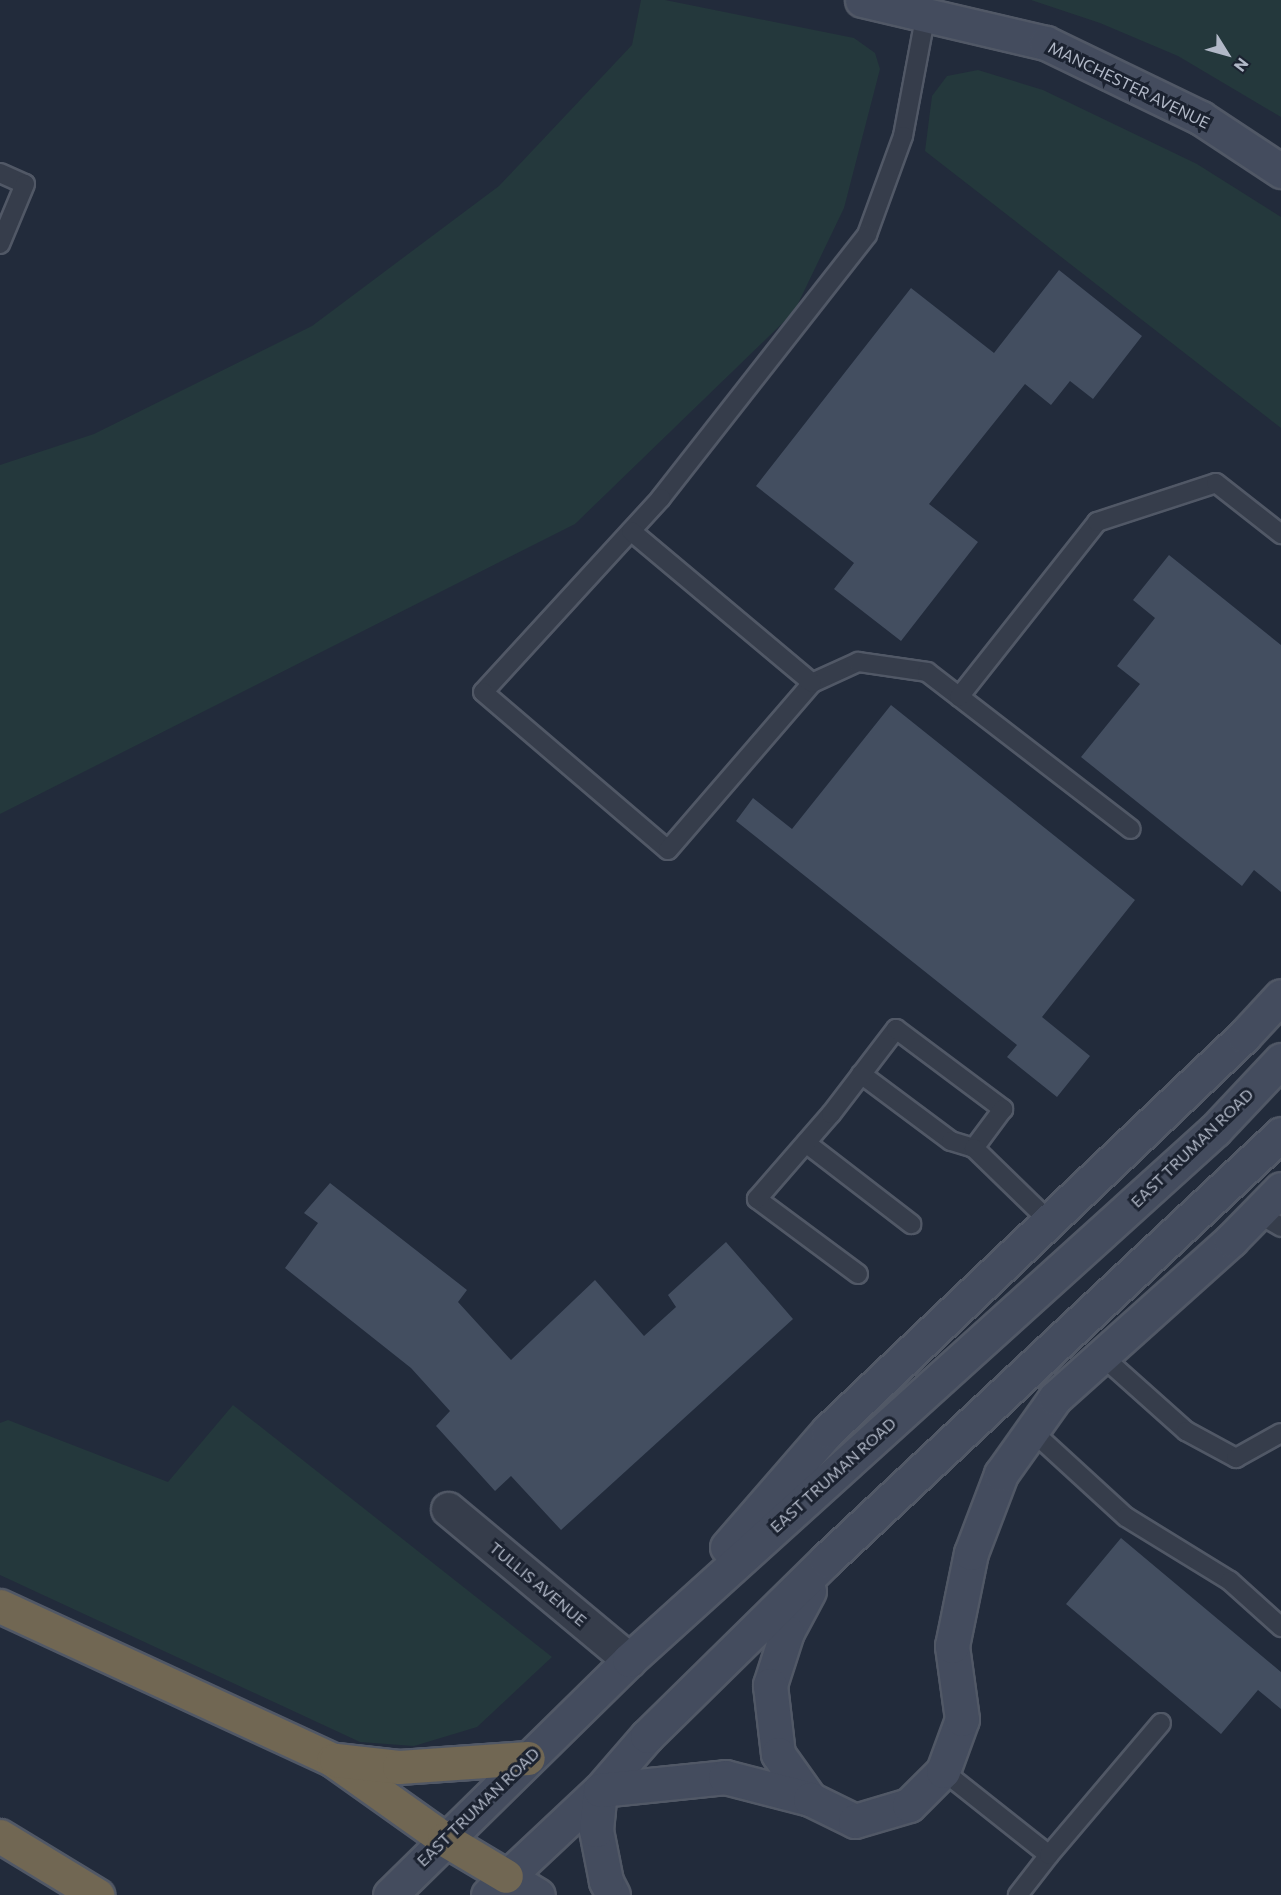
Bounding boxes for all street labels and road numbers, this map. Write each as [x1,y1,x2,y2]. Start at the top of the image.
street label: MANCHESTER AVENUE [1045,38,1213,132]
street label: EAST TRUMAN ROAD [1127,1085,1257,1211]
street label: EAST TRUMAN ROAD [766,1413,900,1537]
street label: TULLIS AVENUE [486,1538,590,1630]
street label: EAST TRUMAN ROAD [413,1744,543,1870]

